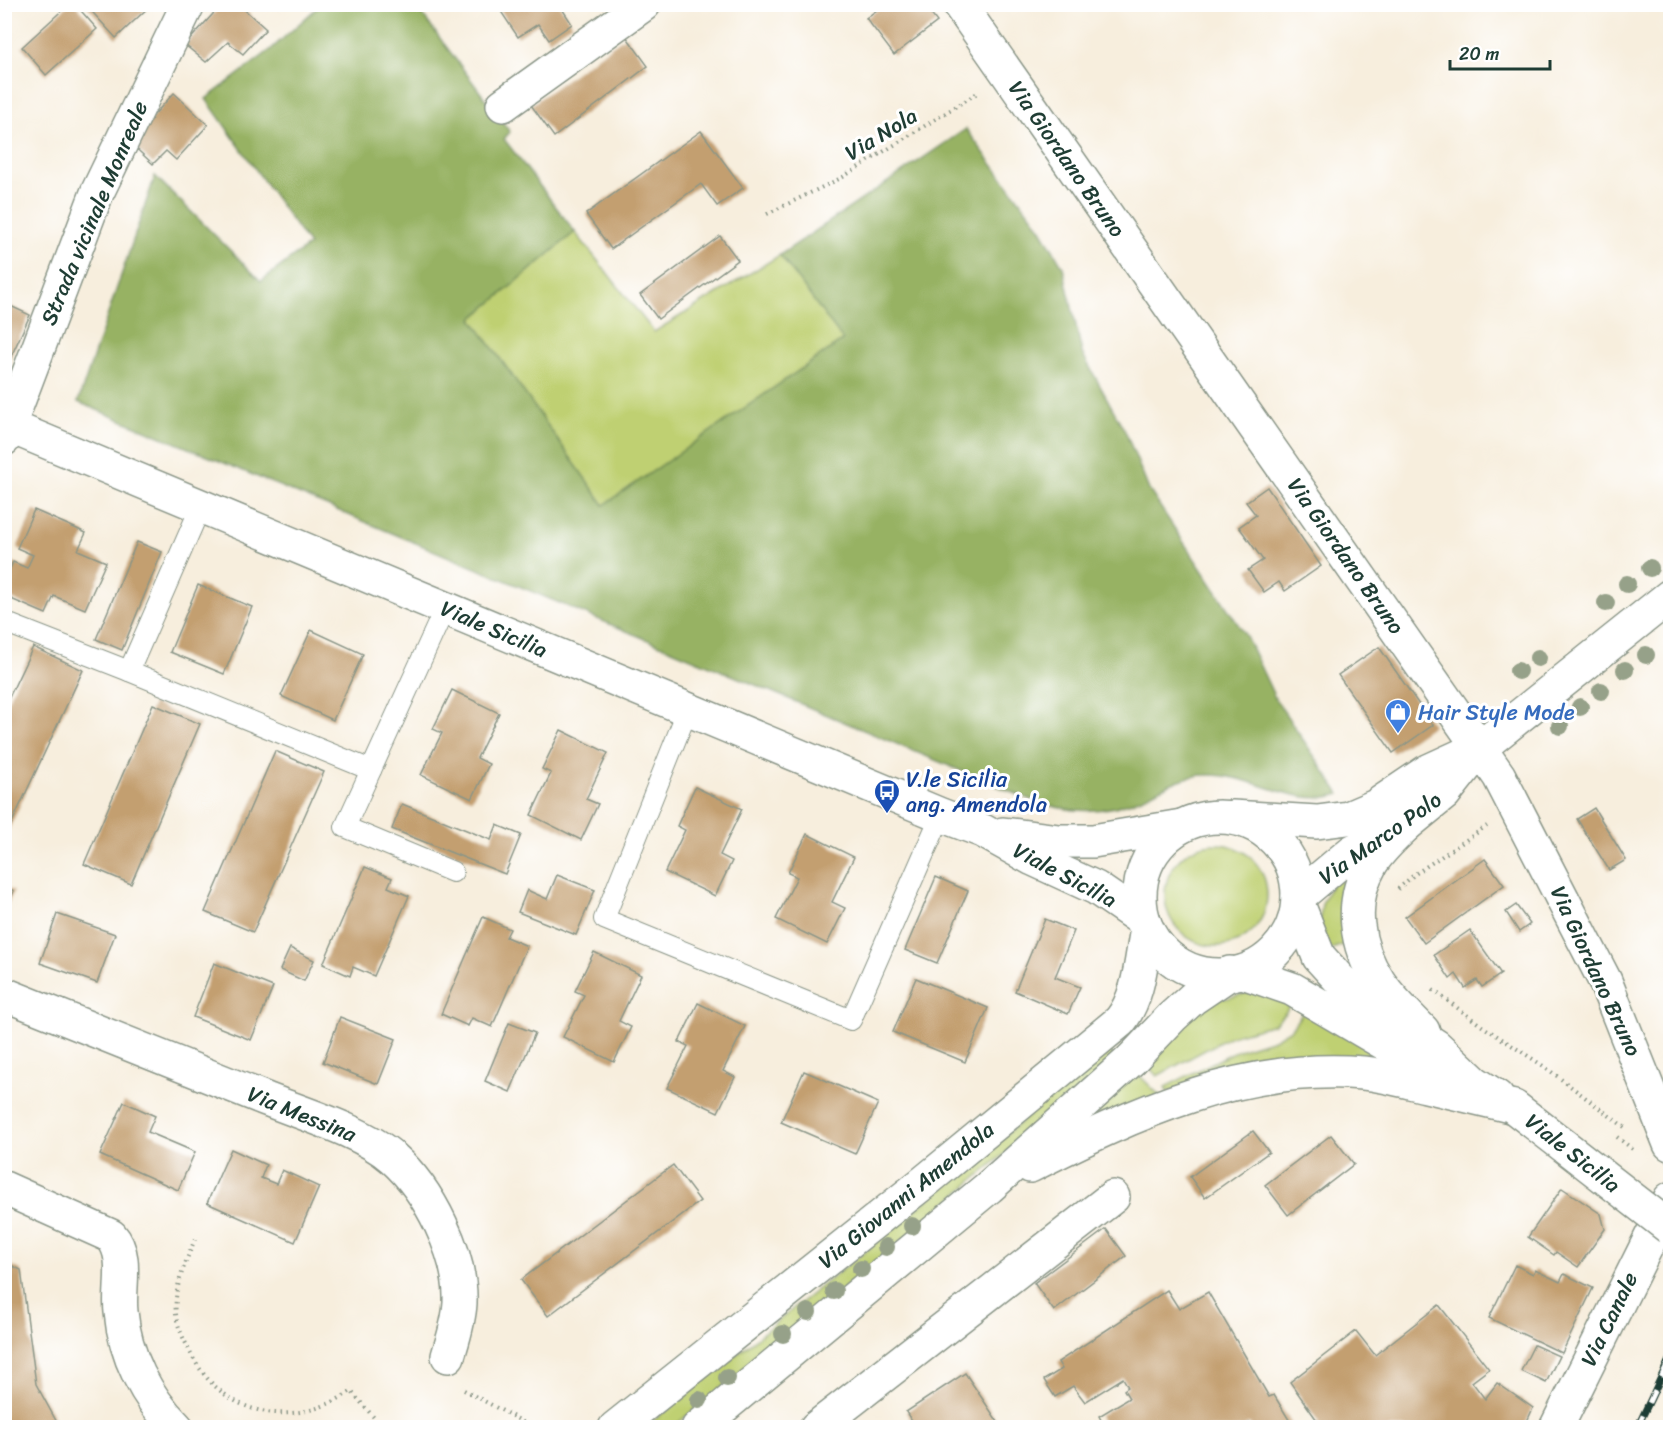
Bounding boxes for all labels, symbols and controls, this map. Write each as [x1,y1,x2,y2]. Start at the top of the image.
scale bar [1450,33,1550,71]
text: 20 m [1459,38,1499,70]
street label: Via Giordano Bruno [998,72,1136,246]
street label: Strada vicinale Monreale [29,95,159,331]
street label: Via Nola [837,97,925,171]
street label: Via Giordano Bruno [1277,469,1415,643]
street label: Viale Sicilia [434,589,554,669]
place label: Hair Style Mode [1418,693,1575,732]
shop icon: Hair Style Mode [1383,697,1413,735]
place label: V.le Sicilia ang. Amendola [906,760,1047,824]
bus stop icon: V.le Sicilia ang. Amendola [872,777,902,815]
street label: Via Marco Polo [1310,781,1450,895]
street label: Viale Sicilia [1006,831,1124,919]
street label: Via Giordano Bruno [1539,879,1653,1063]
street label: Via Messina [242,1074,363,1154]
street label: Viale Sicilia [1516,1103,1630,1203]
street label: Via Giovanni Amendola [809,1111,1003,1279]
street label: Via Canale [1569,1265,1649,1373]

